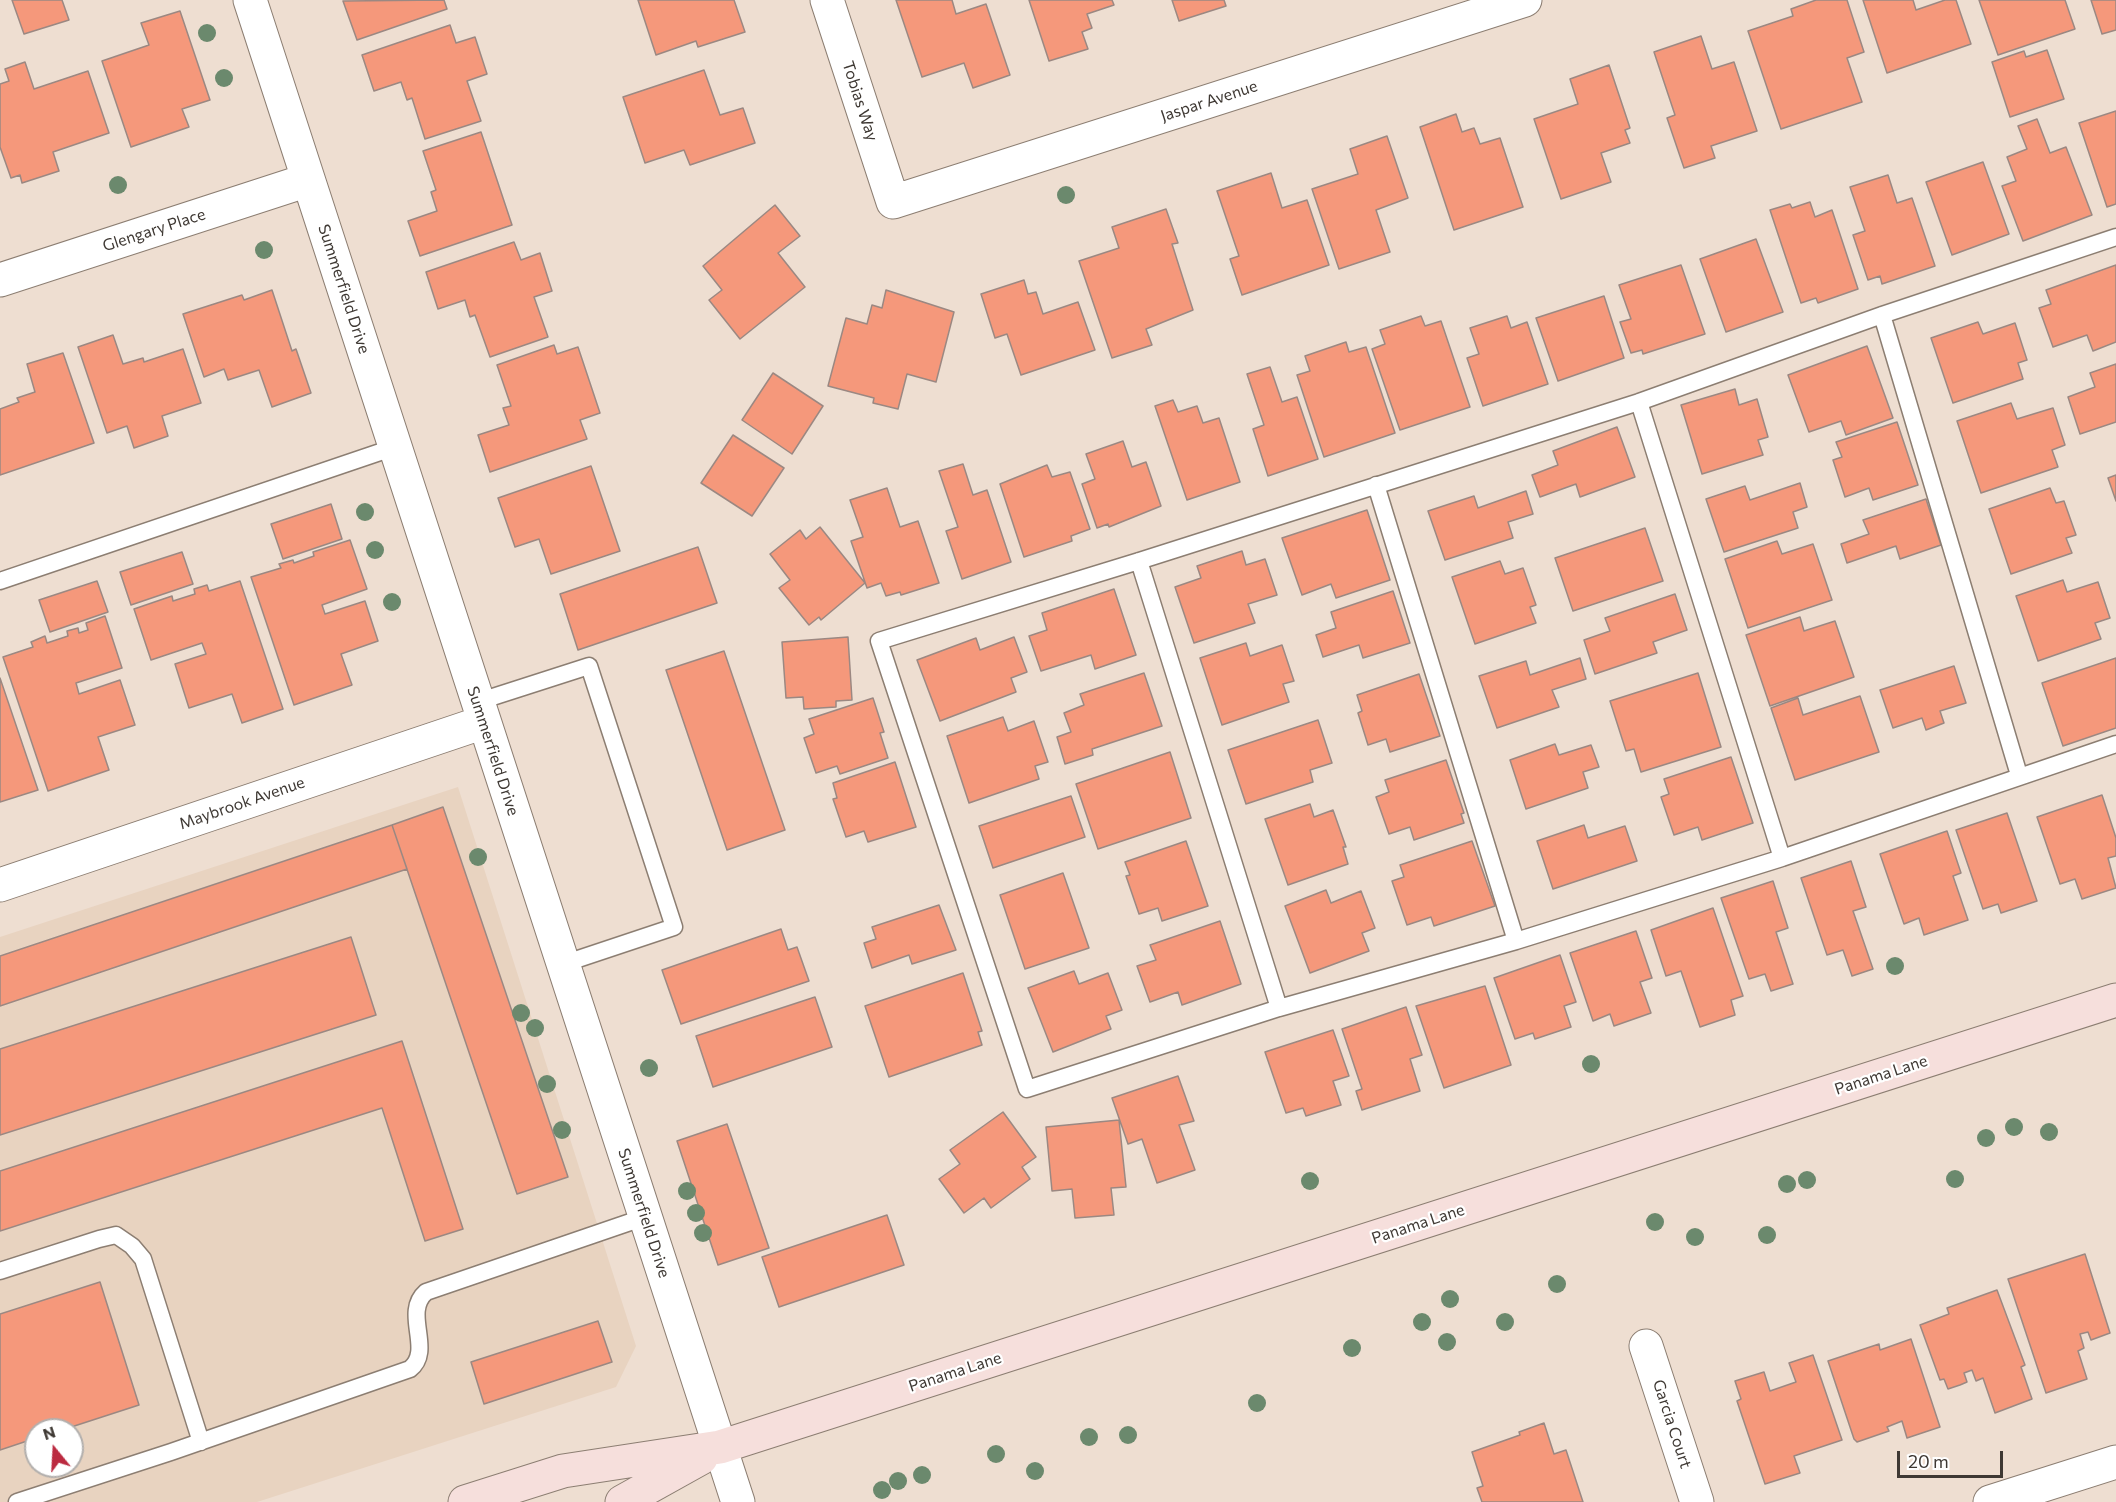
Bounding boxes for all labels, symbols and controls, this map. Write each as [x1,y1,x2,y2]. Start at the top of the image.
street label: Tobias Way [838,59,882,143]
street label: Jaspar Avenue [1158,76,1260,126]
street label: Glengary Place [100,204,208,256]
street label: Summerfield Drive [314,222,374,356]
street label: Summerfield Drive [463,684,523,818]
street label: Maybrook Avenue [177,773,307,833]
street label: Panama Lane [1832,1051,1930,1099]
street label: Summerfield Drive [614,1146,674,1280]
street label: Panama Lane [1369,1200,1467,1248]
street label: Panama Lane [906,1348,1004,1396]
street label: Garcia Court [1649,1377,1695,1471]
north arrow [24,1418,84,1478]
text: N [40,1421,58,1443]
scale bar [1900,1439,2006,1477]
text: 20 m [1908,1450,1949,1472]

